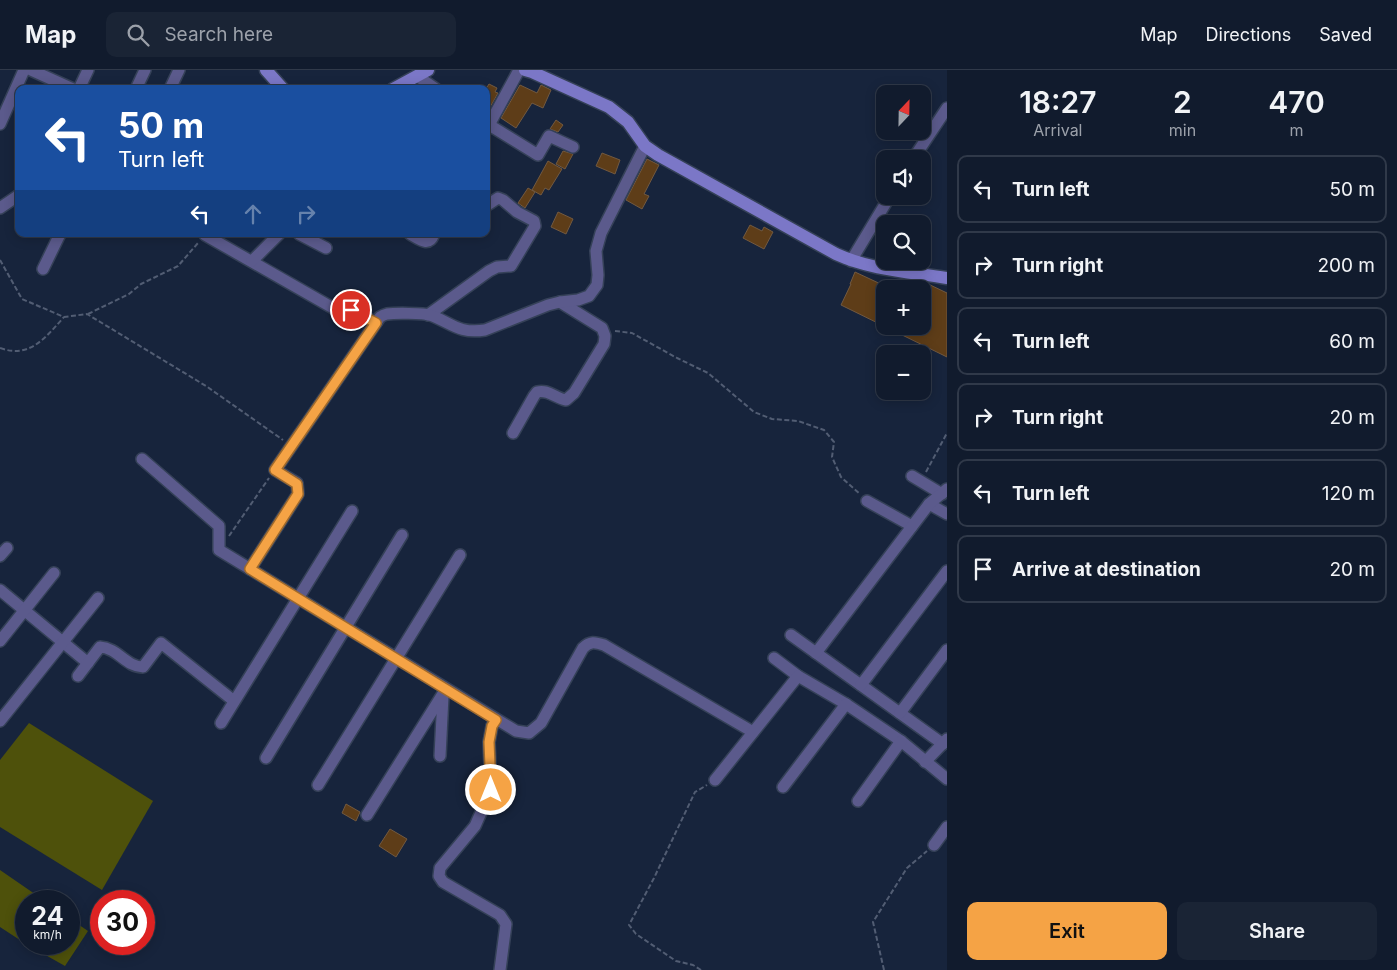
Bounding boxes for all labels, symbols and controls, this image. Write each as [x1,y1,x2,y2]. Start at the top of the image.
search box [106,12,456,57]
text: Map [25,20,76,49]
icon: search [124,21,152,49]
text: Search here [164,23,273,46]
text: Map [1140,24,1178,45]
text: Directions [1206,24,1291,45]
text: Saved [1319,24,1372,45]
text: 18:27 [1019,84,1097,120]
text: 2 [1173,84,1192,120]
text: 470 [1268,84,1325,120]
north arrow [876,85,931,140]
map controls [876,85,931,400]
text: 50 m [118,104,204,146]
icon: left [35,105,100,170]
text: Arrival [1033,120,1082,140]
text: min [1169,120,1196,140]
text: m [1290,120,1304,140]
text: Turn left [118,146,204,172]
button: sound [876,150,931,205]
icon: left [969,175,997,203]
text: Turn left [1012,178,1090,201]
text: 50 m [1329,178,1375,201]
icon: left [186,200,214,228]
icon: ahead [239,200,267,228]
icon: right [292,200,320,228]
button: search [876,215,931,270]
icon: right [969,251,997,279]
text: Turn right [1012,254,1103,277]
text: 200 m [1317,254,1375,277]
button: + [876,280,931,335]
pin [330,289,372,331]
icon: arrive [337,296,365,324]
icon: left [969,327,997,355]
text: Turn left [1012,330,1090,353]
text: 60 m [1329,330,1375,353]
button: − [876,345,931,400]
icon: right [969,403,997,431]
text: Turn right [1012,406,1103,429]
text: 20 m [1329,406,1375,429]
icon: left [969,479,997,507]
text: Turn left [1012,482,1090,505]
text: 120 m [1322,482,1375,505]
icon: arrive [969,555,997,583]
text: Arrive at destination [1012,558,1201,581]
text: 20 m [1329,558,1375,581]
position arrow [464,763,516,815]
speed limit sign: 30 [90,890,155,955]
text: 24 [31,901,64,931]
button: Exit [967,902,1167,960]
button: Share [1177,902,1377,960]
text: km/h [33,927,62,942]

